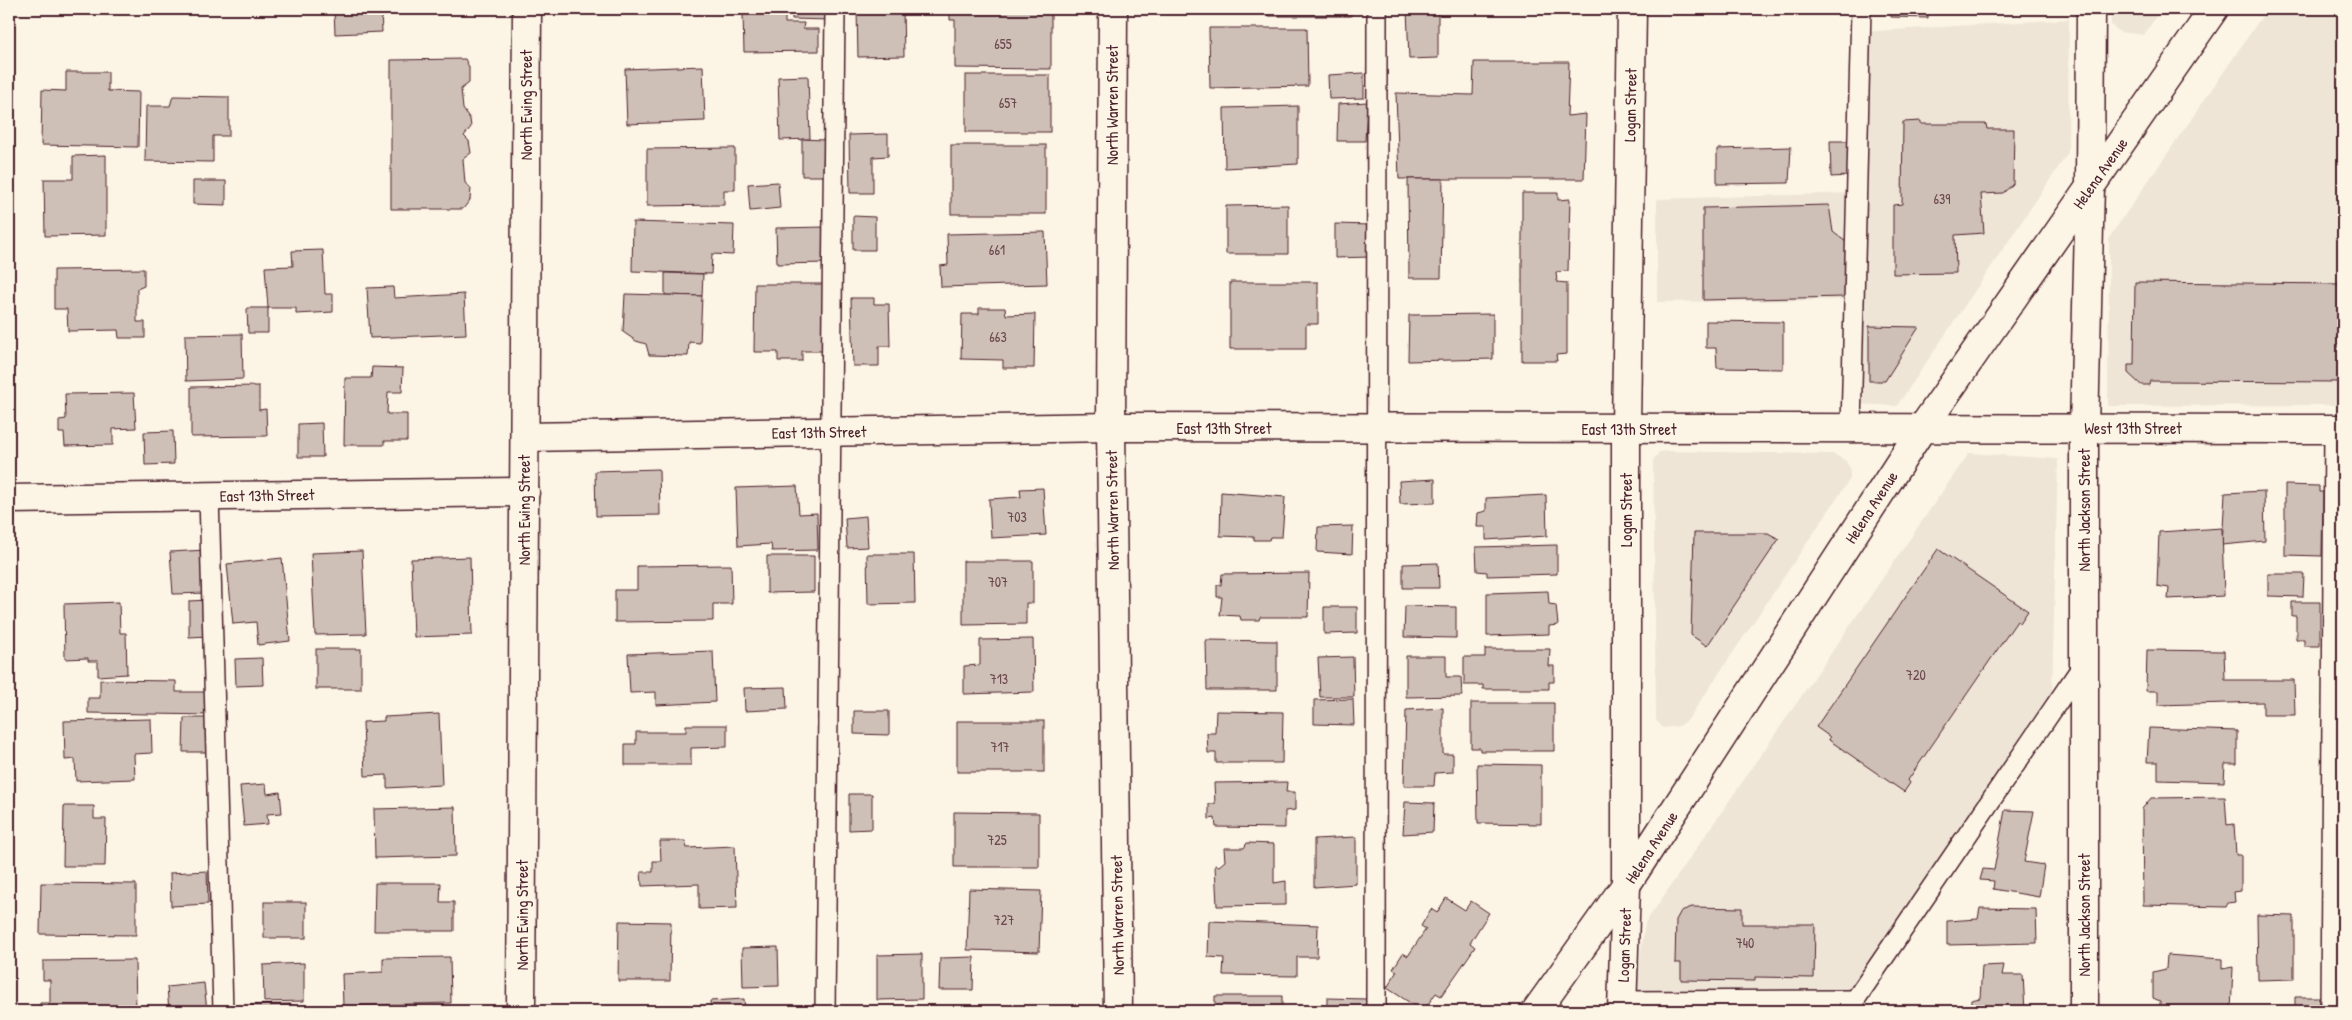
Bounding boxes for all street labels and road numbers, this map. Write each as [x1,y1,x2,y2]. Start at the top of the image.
street label: North Warren Street [1101,45,1123,165]
street label: North Ewing Street [515,49,537,160]
street label: Logan Street [1618,67,1642,142]
street label: Helena Avenue [2067,132,2133,213]
street label: East 13th Street [1177,417,1272,439]
street label: West 13th Street [2084,417,2182,439]
street label: East 13th Street [1582,418,1677,440]
street label: East 13th Street [771,420,867,444]
street label: North Jackson Street [2073,448,2095,571]
street label: North Warren Street [1100,449,1124,570]
street label: North Ewing Street [513,454,535,565]
street label: Helena Avenue [1839,466,1903,547]
street label: Logan Street [1615,473,1637,547]
street label: East 13th Street [219,483,315,507]
street label: Helena Avenue [1619,806,1683,887]
street label: North Jackson Street [2073,853,2095,976]
street label: North Warren Street [1105,854,1129,975]
street label: North Ewing Street [511,859,533,970]
street label: Logan Street [1612,907,1636,982]

